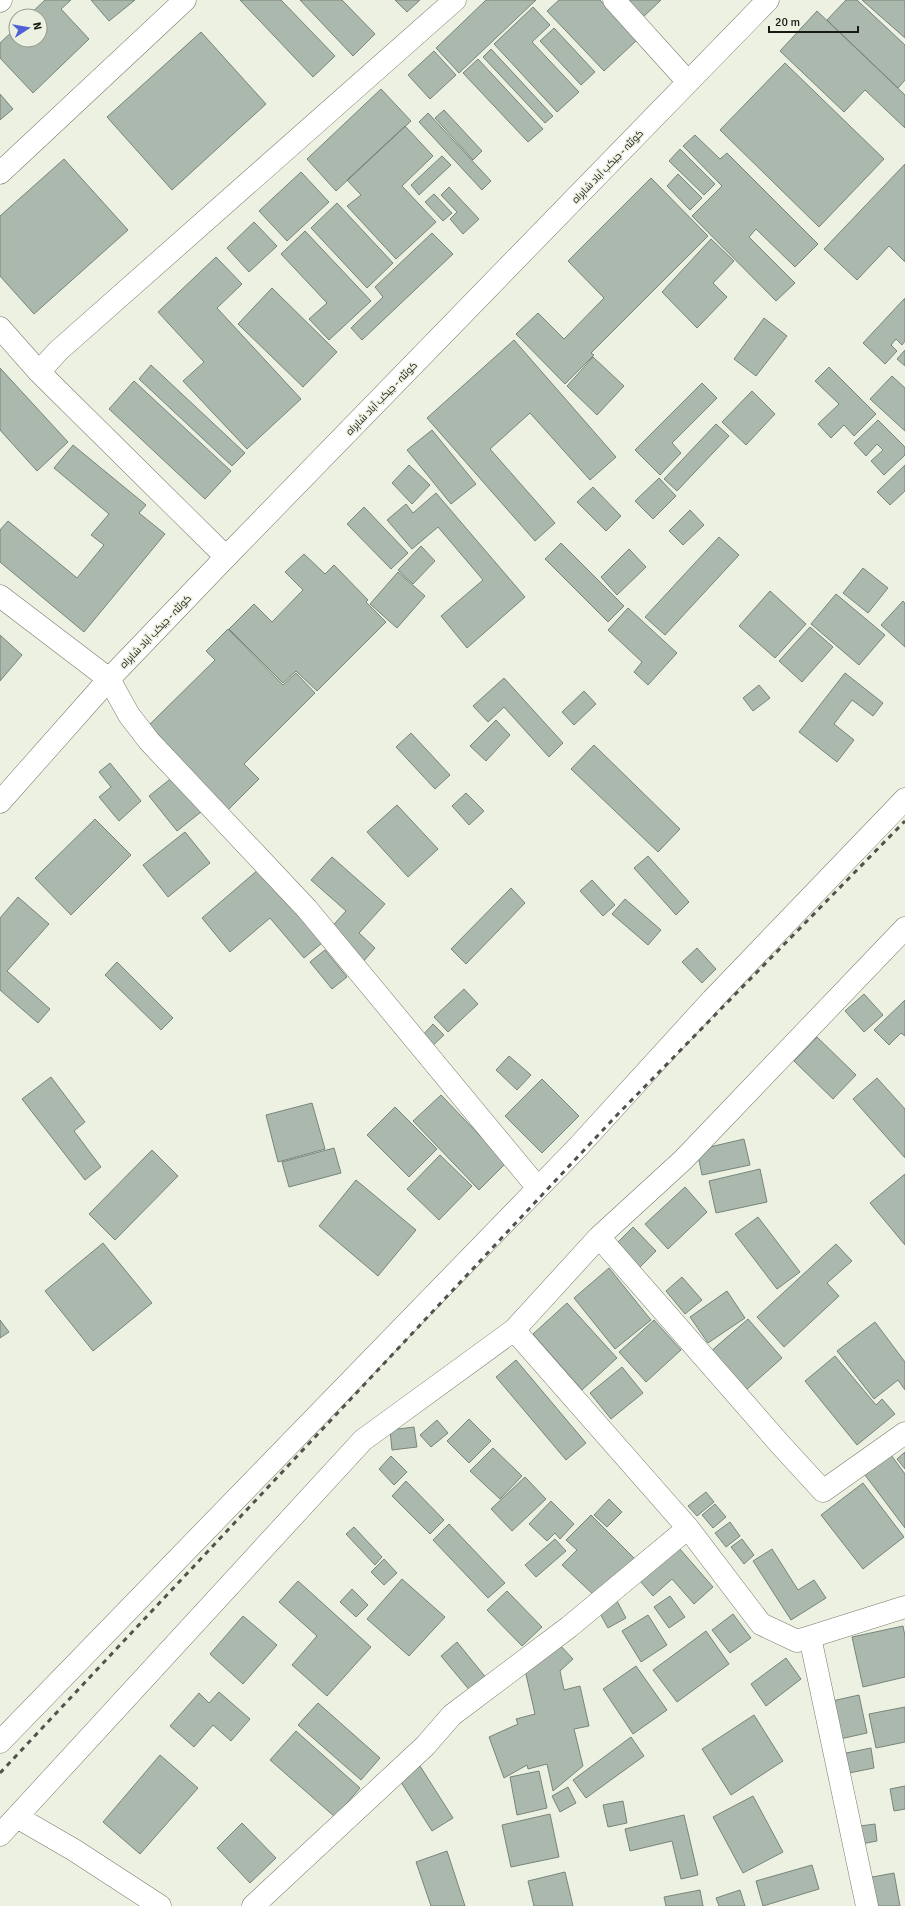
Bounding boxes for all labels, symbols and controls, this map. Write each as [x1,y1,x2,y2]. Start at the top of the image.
north arrow [8,8,48,48]
scale bar [769,8,858,34]
text: 20 m [775,15,800,30]
text: N [30,21,44,31]
street label: کوئٹہ - جیکب آباد شاہراہ [570,127,646,206]
street label: کوئٹہ - جیکب آباد شاہراہ [344,359,420,438]
street label: کوئٹہ - جیکب آباد شاہراہ [118,592,194,671]

